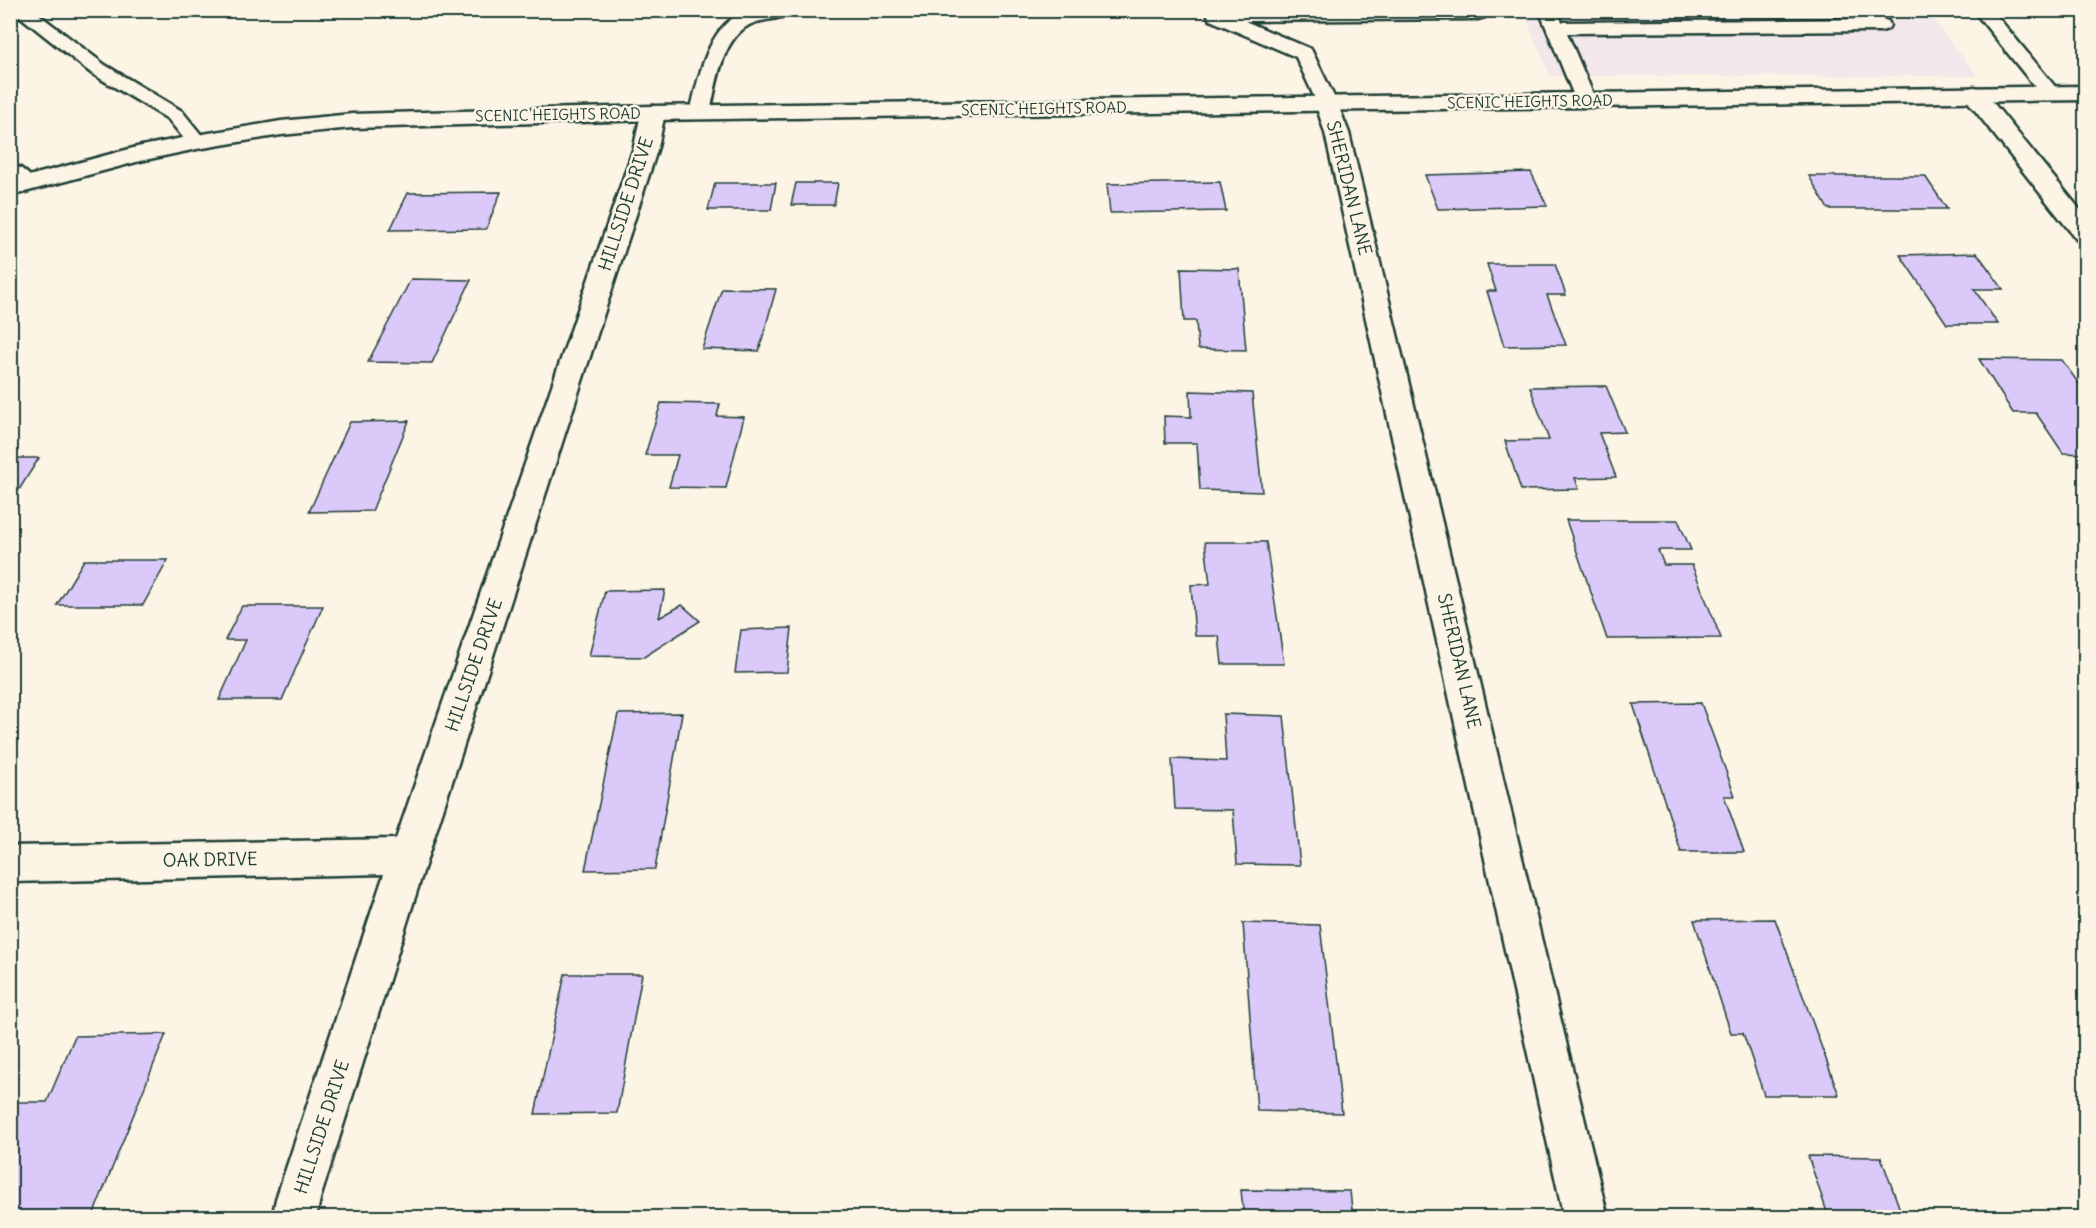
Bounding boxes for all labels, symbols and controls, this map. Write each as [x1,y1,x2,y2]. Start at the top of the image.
street label: SCENIC HEIGHTS ROAD [1447,91,1613,112]
street label: SCENIC HEIGHTS ROAD [961,98,1127,119]
street label: SCENIC HEIGHTS ROAD [475,104,641,125]
street label: SHERIDAN LANE [1322,118,1377,258]
street label: HILLSIDE DRIVE [593,134,658,274]
street label: SHERIDAN LANE [1433,591,1486,731]
street label: HILLSIDE DRIVE [440,595,507,735]
street label: OAK DRIVE [162,847,258,872]
street label: HILLSIDE DRIVE [289,1057,354,1197]

